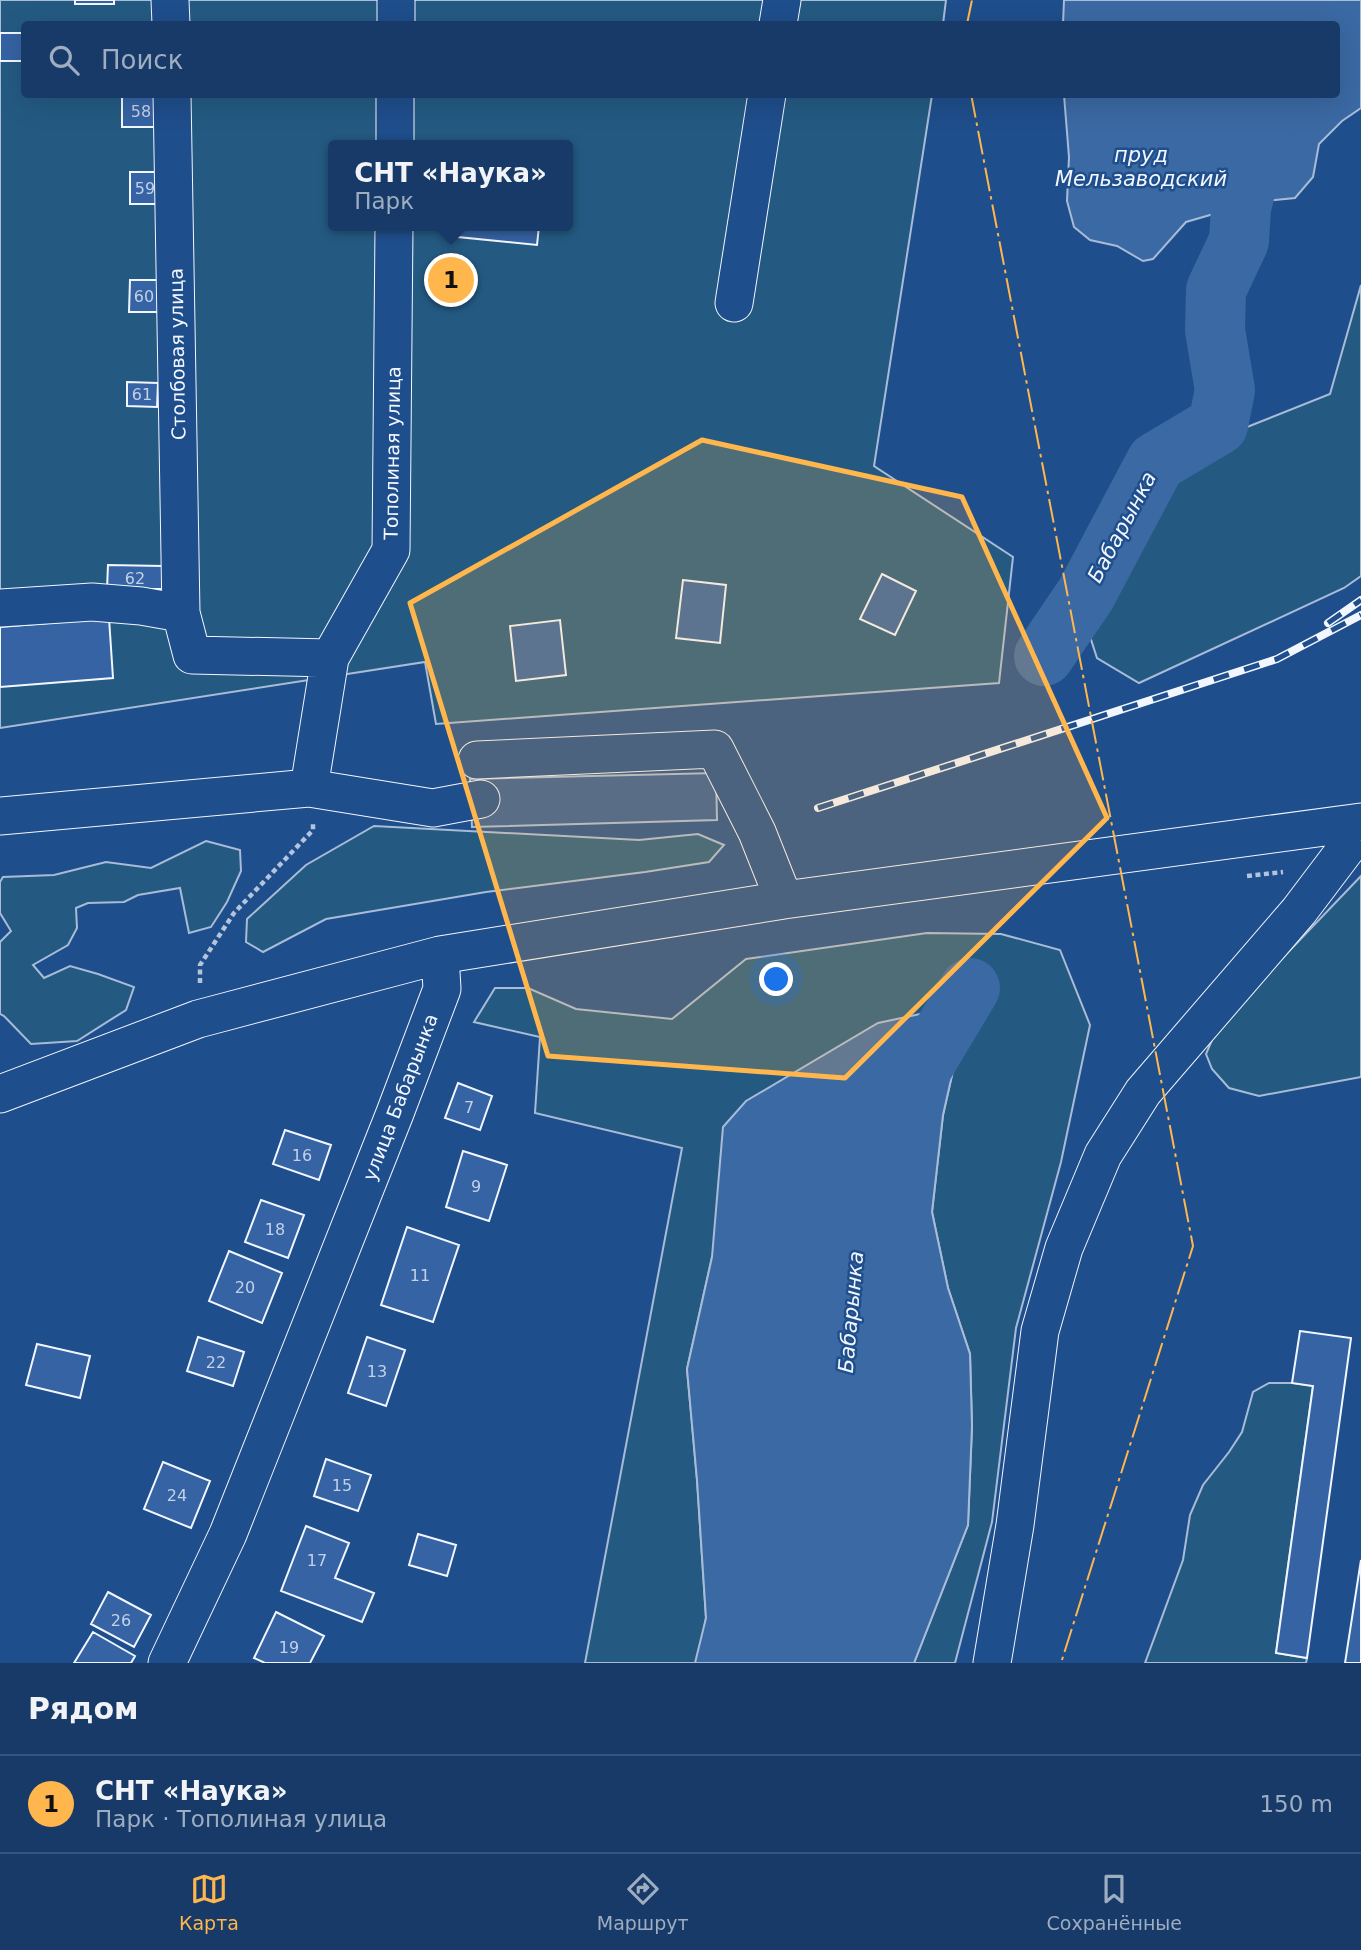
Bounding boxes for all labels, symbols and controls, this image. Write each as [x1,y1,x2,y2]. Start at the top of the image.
search box [21,21,1340,98]
icon: search [45,41,83,79]
text: Поиск [101,45,183,75]
house number: 58 [131,102,151,121]
popup [328,140,573,231]
water label: пруд Мельзаводский [1055,143,1227,191]
text: СНТ «Наука» [354,158,547,188]
house number: 59 [135,179,155,198]
text: Парк [354,188,414,214]
pin: 1 [428,254,474,306]
street label: Столбовая улица [165,268,189,440]
house number: 60 [134,287,154,306]
street label: Тополиная улица [379,366,405,541]
house number: 61 [132,385,152,404]
water label: Бабарынка [1083,467,1161,587]
house number: 62 [125,569,145,588]
your location [759,962,793,996]
street label: улица Бабарынка [358,1010,442,1184]
house number: 7 [464,1098,474,1117]
house number: 16 [292,1146,312,1165]
house number: 9 [471,1177,481,1196]
house number: 18 [265,1220,285,1239]
water label: Бабарынка [834,1250,868,1374]
house number: 11 [410,1266,430,1285]
house number: 20 [235,1278,255,1297]
house number: 22 [206,1353,226,1372]
house number: 13 [367,1362,387,1381]
house number: 15 [332,1476,352,1495]
house number: 24 [167,1486,187,1505]
house number: 17 [307,1551,327,1570]
house number: 26 [111,1611,131,1630]
house number: 19 [279,1638,299,1657]
text: Рядом [28,1691,139,1726]
text: СНТ «Наука» [95,1776,288,1806]
text: 1 [43,1791,59,1817]
text: 150 m [1259,1791,1333,1817]
text: Парк · Тополиная улица [95,1806,387,1832]
tab: Карта [179,1870,239,1934]
tab: Маршрут [597,1870,689,1934]
tab: Сохранённые [1047,1870,1182,1934]

